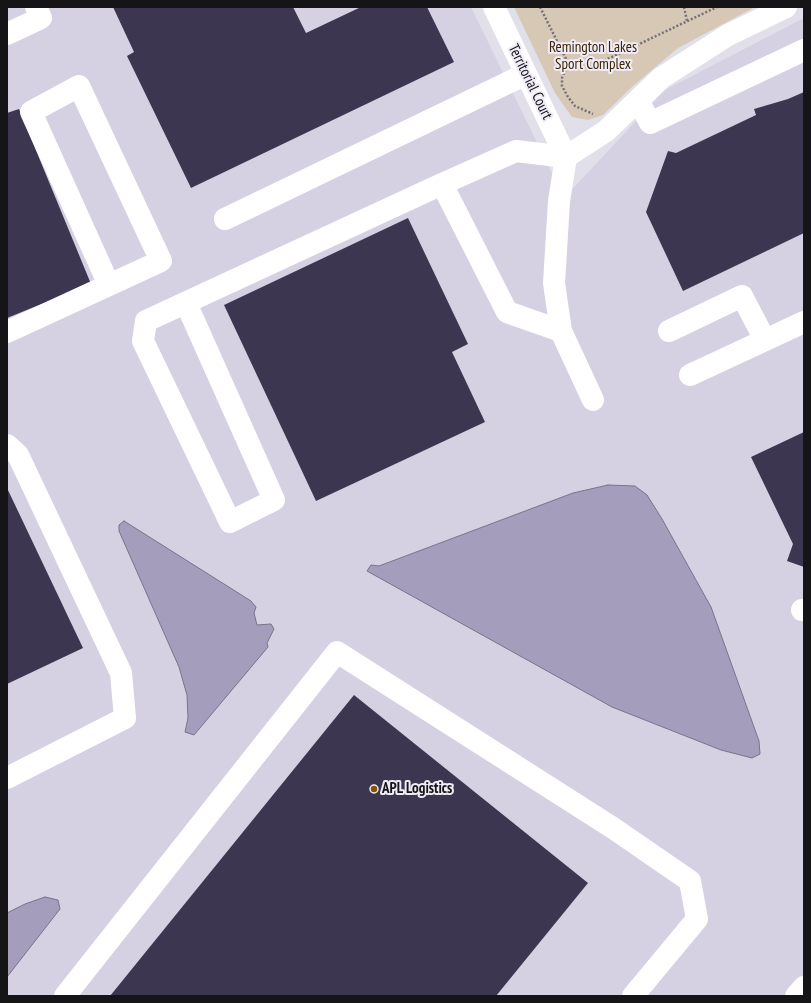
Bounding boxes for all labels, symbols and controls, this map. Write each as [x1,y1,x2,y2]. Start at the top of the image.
park label: Remington Lakes Sport Complex [549,39,637,74]
street label: Territorial Court [504,41,556,123]
place label: APL Logistics [382,780,452,798]
marker: APL Logistics [369,784,379,794]

